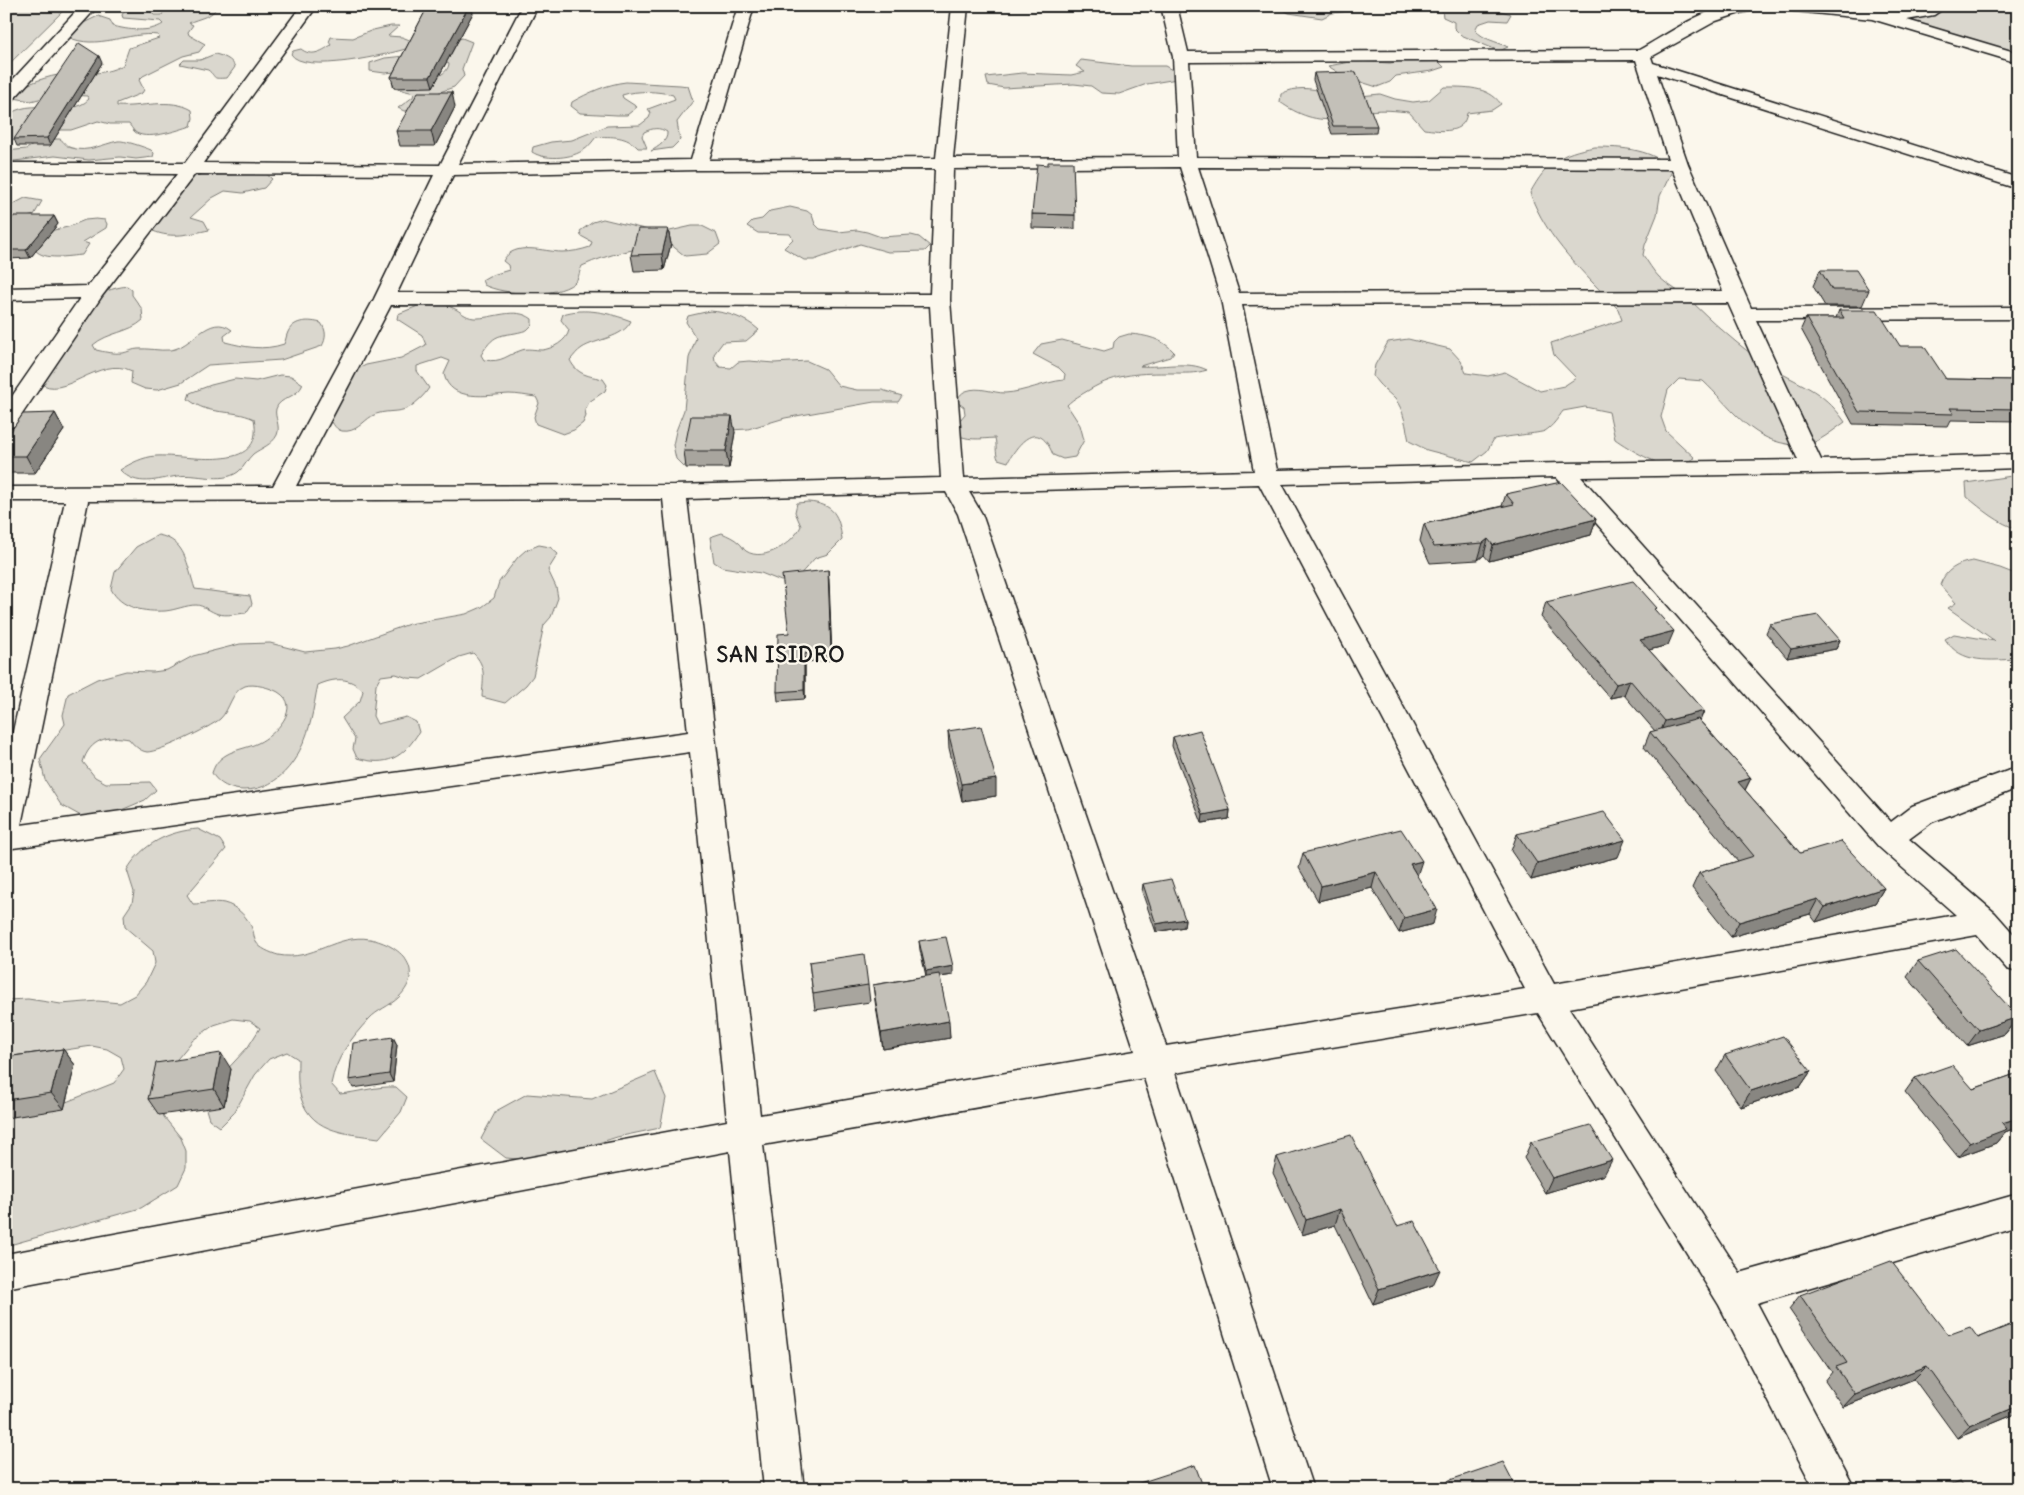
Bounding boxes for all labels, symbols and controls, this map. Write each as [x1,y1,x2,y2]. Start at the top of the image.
district label: SAN ISIDRO [716,641,846,668]

